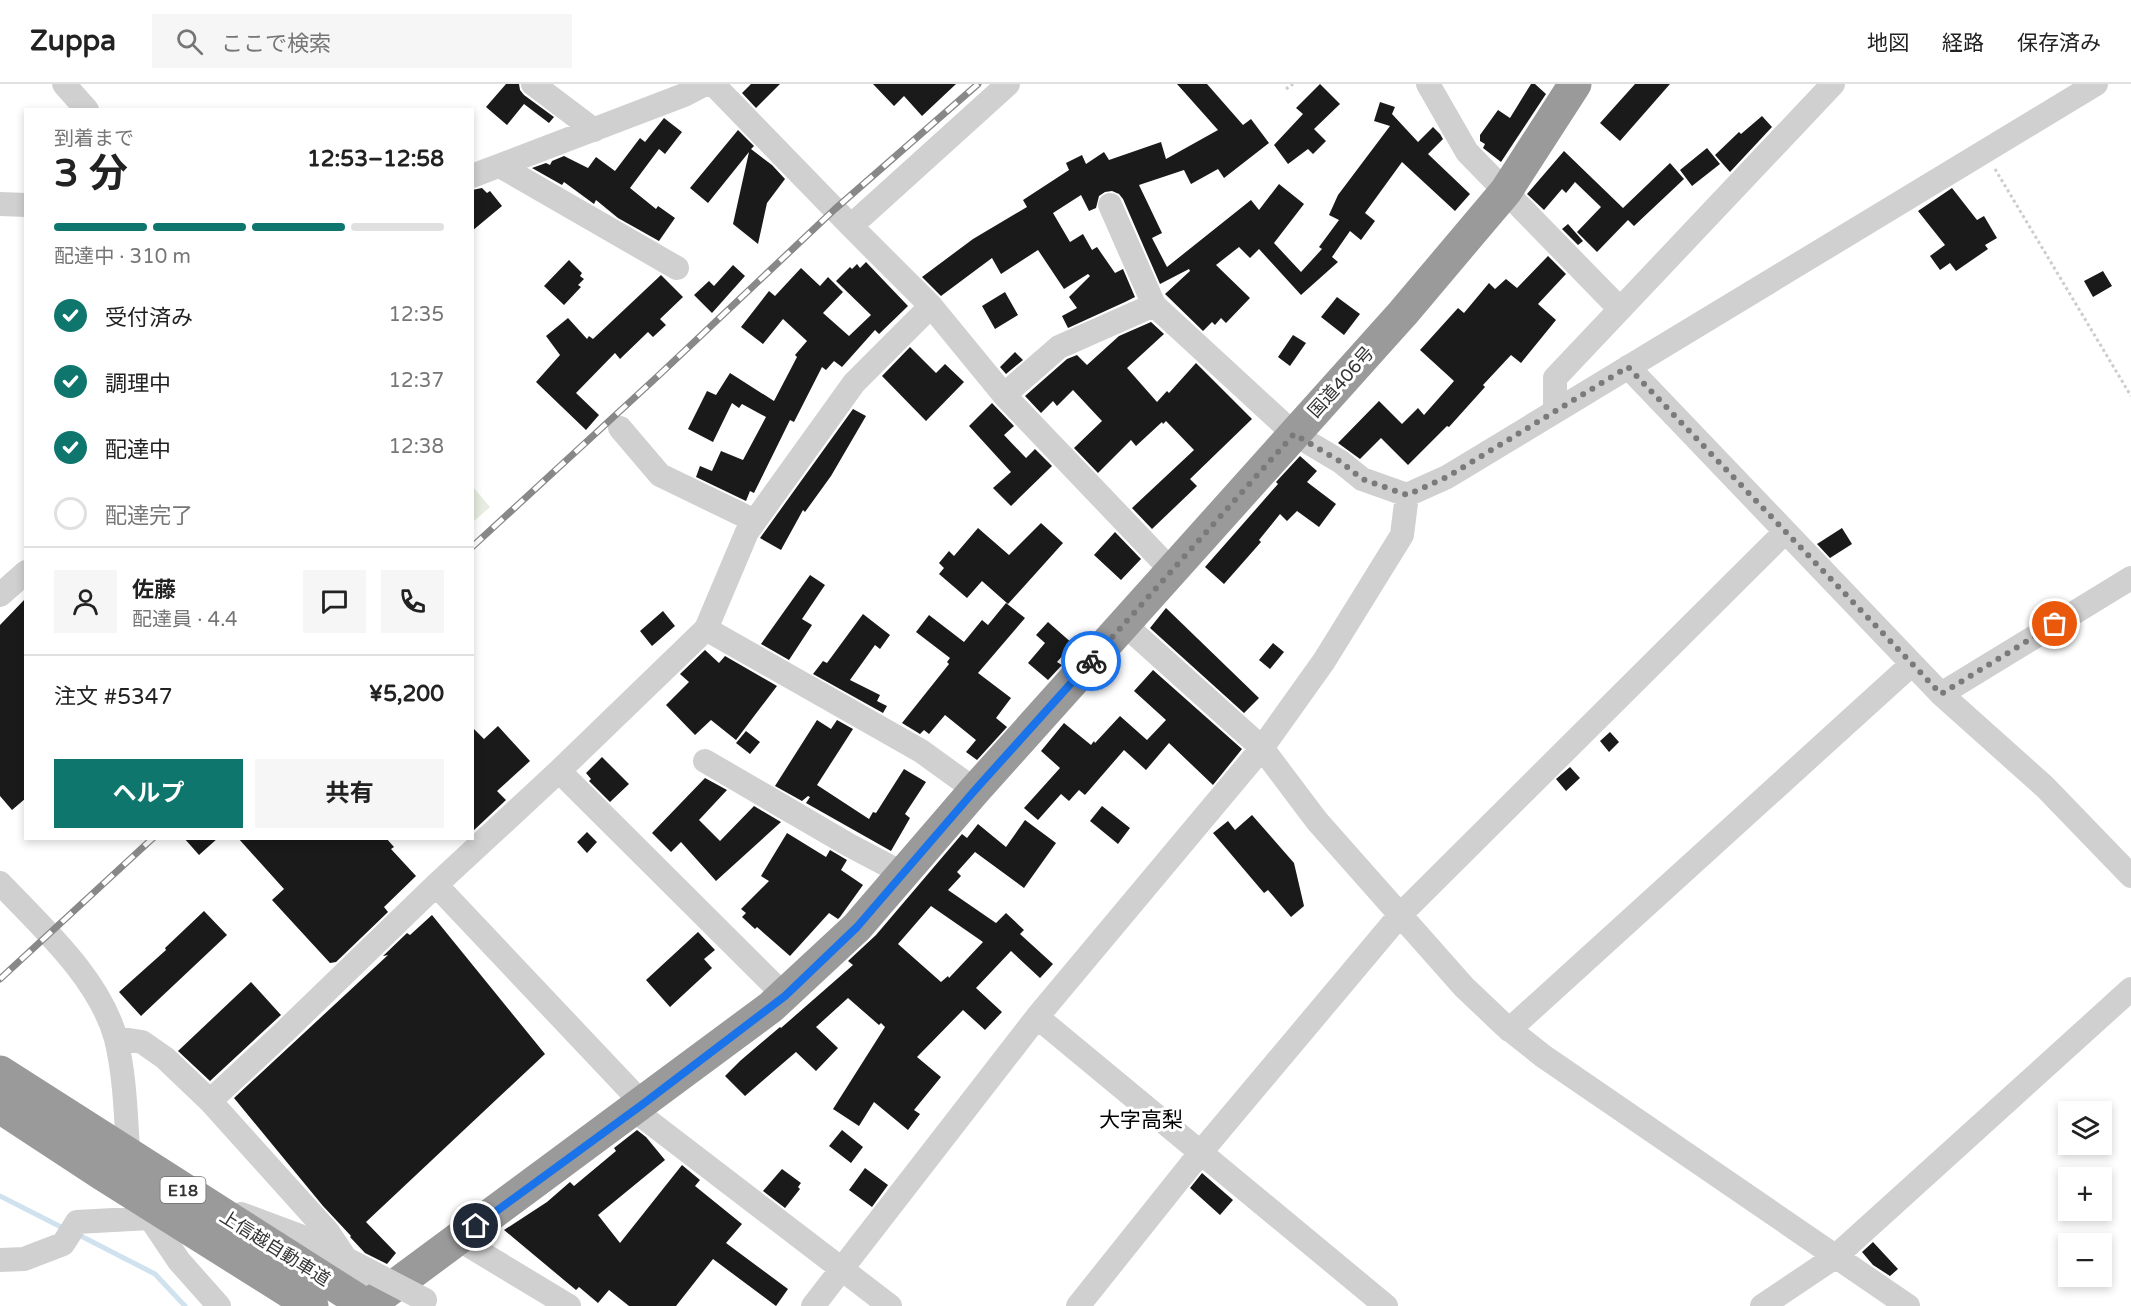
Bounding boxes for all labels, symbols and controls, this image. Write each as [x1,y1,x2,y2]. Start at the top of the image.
search box [152,14,572,68]
text: Zuppa [30,24,116,58]
icon: search [173,25,206,58]
text: ここで検索 [221,31,331,57]
text: 地図 [1867,31,1909,56]
text: 経路 [1942,31,1984,56]
text: 保存済み [2017,31,2101,56]
text: 到着まで [54,127,134,151]
text: 12:53–12:58 [307,146,444,172]
text: 3 分 [54,150,128,197]
text: 配達中 · 310 m [54,245,191,269]
icon: check [54,299,87,332]
text: 12:35 [389,303,444,327]
text: 受付済み [105,305,193,331]
street label: 国道406号 [1303,342,1379,422]
icon: check [54,365,87,398]
text: 12:37 [389,369,444,393]
text: 調理中 [105,371,171,397]
icon: check [54,431,87,464]
text: 12:38 [389,435,444,459]
text: 配達中 [105,437,171,463]
text: 配達完了 [105,503,193,529]
button: person [54,570,117,633]
button: chat [303,570,366,633]
button: phone [381,570,444,633]
text: 佐藤 [132,577,176,603]
pin [2029,598,2080,649]
icon: bag [2038,607,2071,640]
text: 配達員 · 4.4 [132,608,238,632]
courier [1061,631,1121,691]
icon: bike [1075,645,1108,678]
text: ¥5,200 [369,681,444,707]
text: 注文 #5347 [54,684,172,710]
button: ヘルプ [54,759,243,828]
button: 共有 [255,759,444,828]
map controls [2058,1101,2112,1287]
button: layers [2058,1101,2112,1155]
district label: 大字高梨 [1099,1108,1183,1133]
button: + [2058,1167,2112,1221]
road number: E18 [160,1177,206,1203]
pin [450,1200,501,1251]
street label: 上信越自動車道 [216,1205,334,1291]
icon: home [459,1209,492,1242]
button: − [2058,1233,2112,1287]

